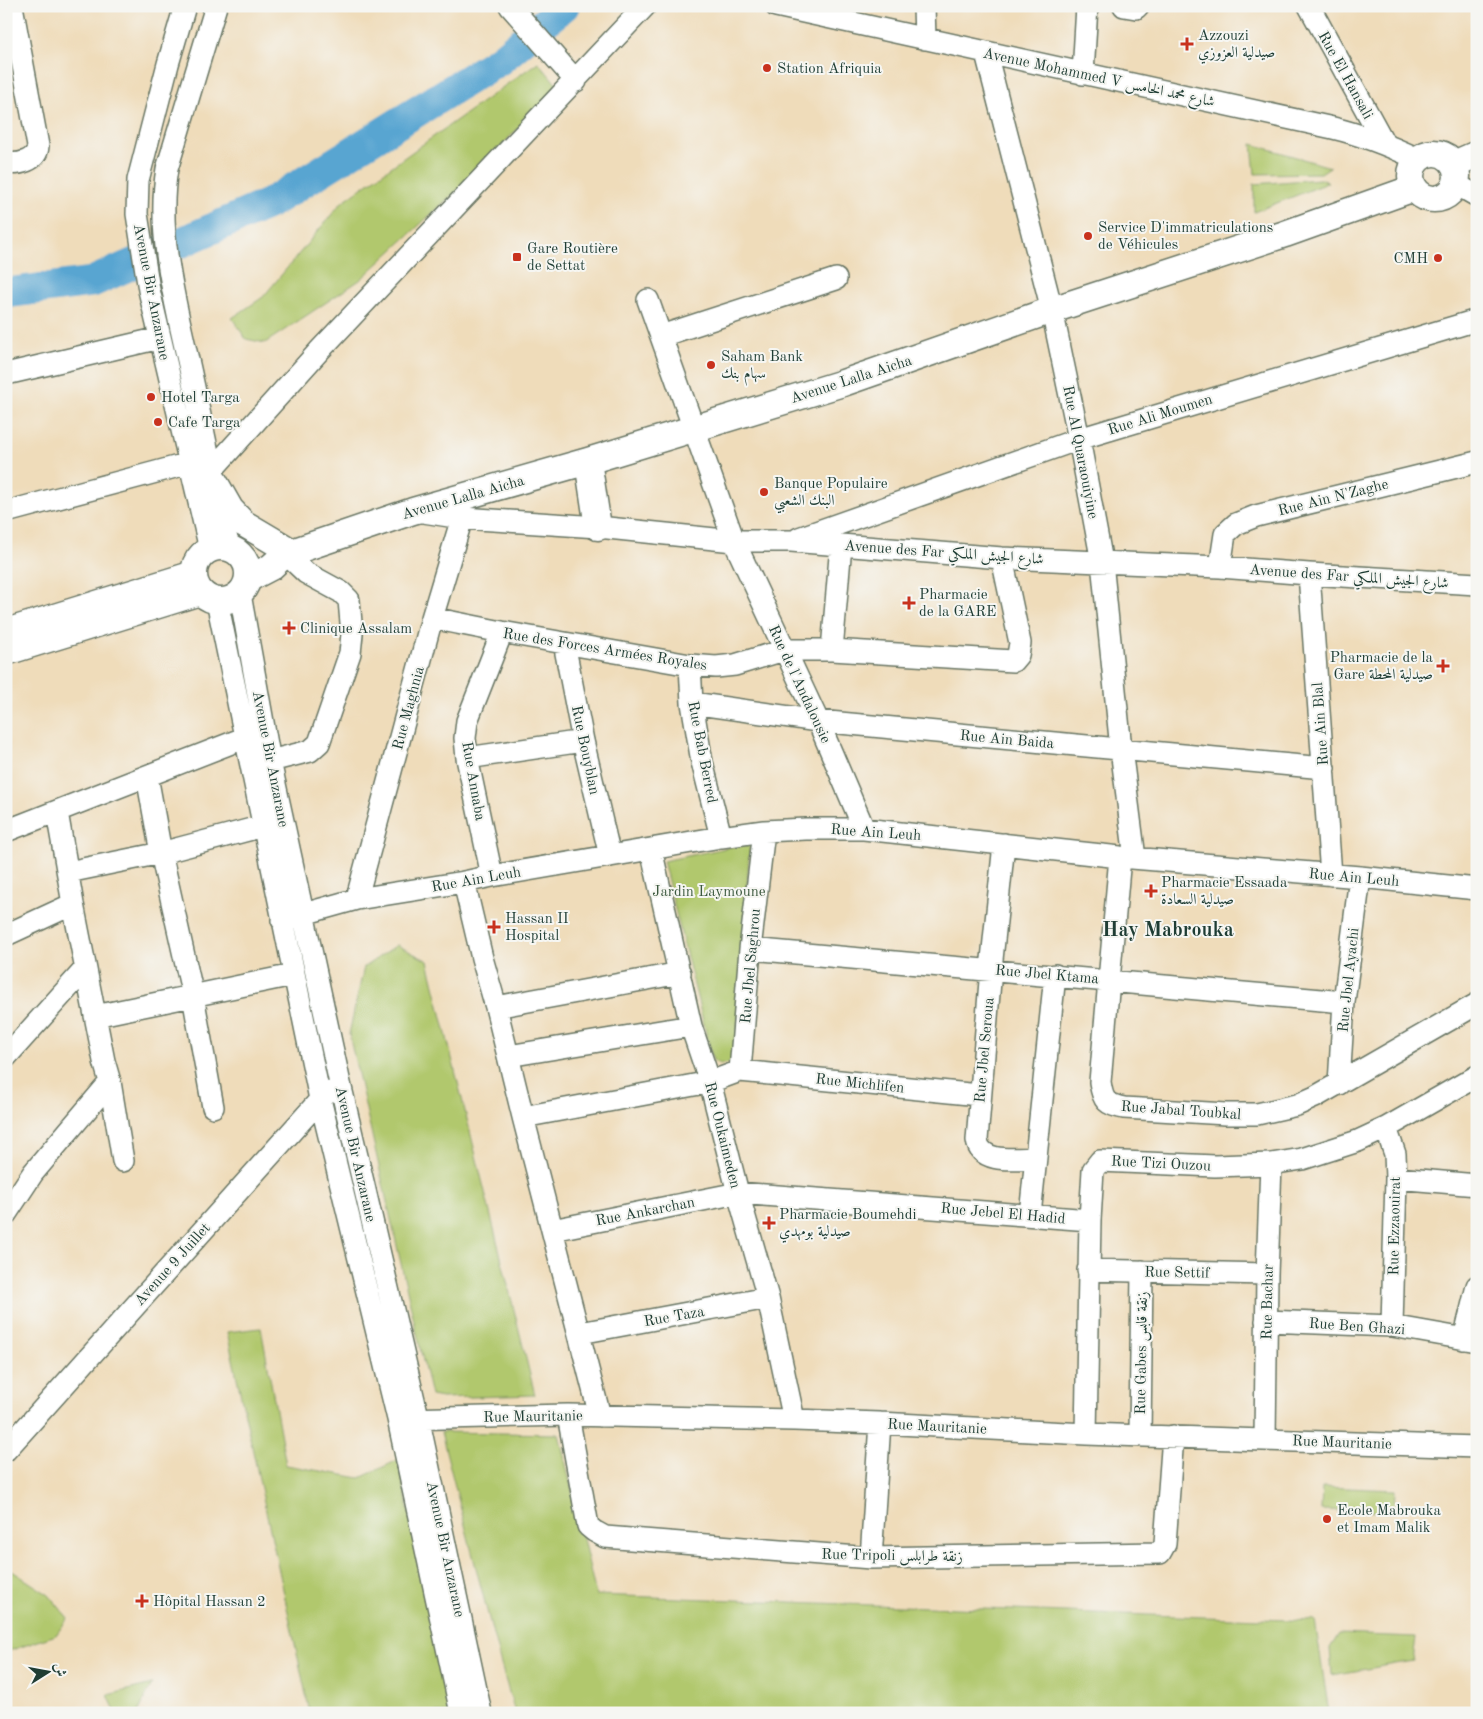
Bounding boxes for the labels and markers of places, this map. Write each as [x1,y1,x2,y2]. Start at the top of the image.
place label: Azzouzi صيدلية العزوزي [1198,29,1275,64]
marker: Azzouzi صيدلية العزوزي [1180,37,1194,51]
marker: Station Afriquia [761,62,773,74]
place label: Station Afriquia [777,62,882,77]
place label: Service D'immatriculations de Véhicules [1098,221,1273,253]
marker: Service D'immatriculations de Véhicules [1082,230,1094,242]
place label: Gare Routière de Settat [527,242,618,274]
marker: Gare Routière de Settat [511,251,523,263]
place label: CMH [1394,252,1428,267]
marker: CMH [1432,252,1444,264]
place label: Saham Bank سهام بنك [721,350,803,386]
marker: Saham Bank سهام بنك [705,359,717,371]
marker: Hotel Targa [145,391,157,403]
place label: Hotel Targa [161,391,240,406]
marker: Cafe Targa [152,416,164,428]
place label: Cafe Targa [168,416,241,431]
place label: Banque Populaire البنك الشعبي [774,477,888,514]
marker: Banque Populaire البنك الشعبي [758,486,770,498]
place label: Pharmacie de la GARE [919,588,996,620]
marker: Pharmacie de la GARE [903,597,915,609]
marker: Clinique Assalam [282,621,296,635]
place label: Clinique Assalam [300,622,412,637]
place label: Pharmacie de la Gare صيدلية المحطة [1330,651,1434,683]
marker: Pharmacie de la Gare صيدلية المحطة [1437,660,1449,672]
place label: Pharmacie Essaada صيدلية السعادة [1161,876,1288,908]
marker: Pharmacie Essaada صيدلية السعادة [1145,885,1157,897]
place label: Hassan II Hospital [505,912,569,944]
marker: Hassan II Hospital [487,920,501,934]
place label: Pharmacie Boumehdi صيدلية بومهدي [779,1208,917,1243]
marker: Pharmacie Boumehdi صيدلية بومهدي [763,1217,775,1229]
place label: Ecole Mabrouka et Imam Malik [1337,1504,1442,1536]
marker: Ecole Mabrouka et Imam Malik [1321,1513,1333,1525]
marker: Hôpital Hassan 2 [135,1594,149,1608]
place label: Hôpital Hassan 2 [153,1595,266,1610]

